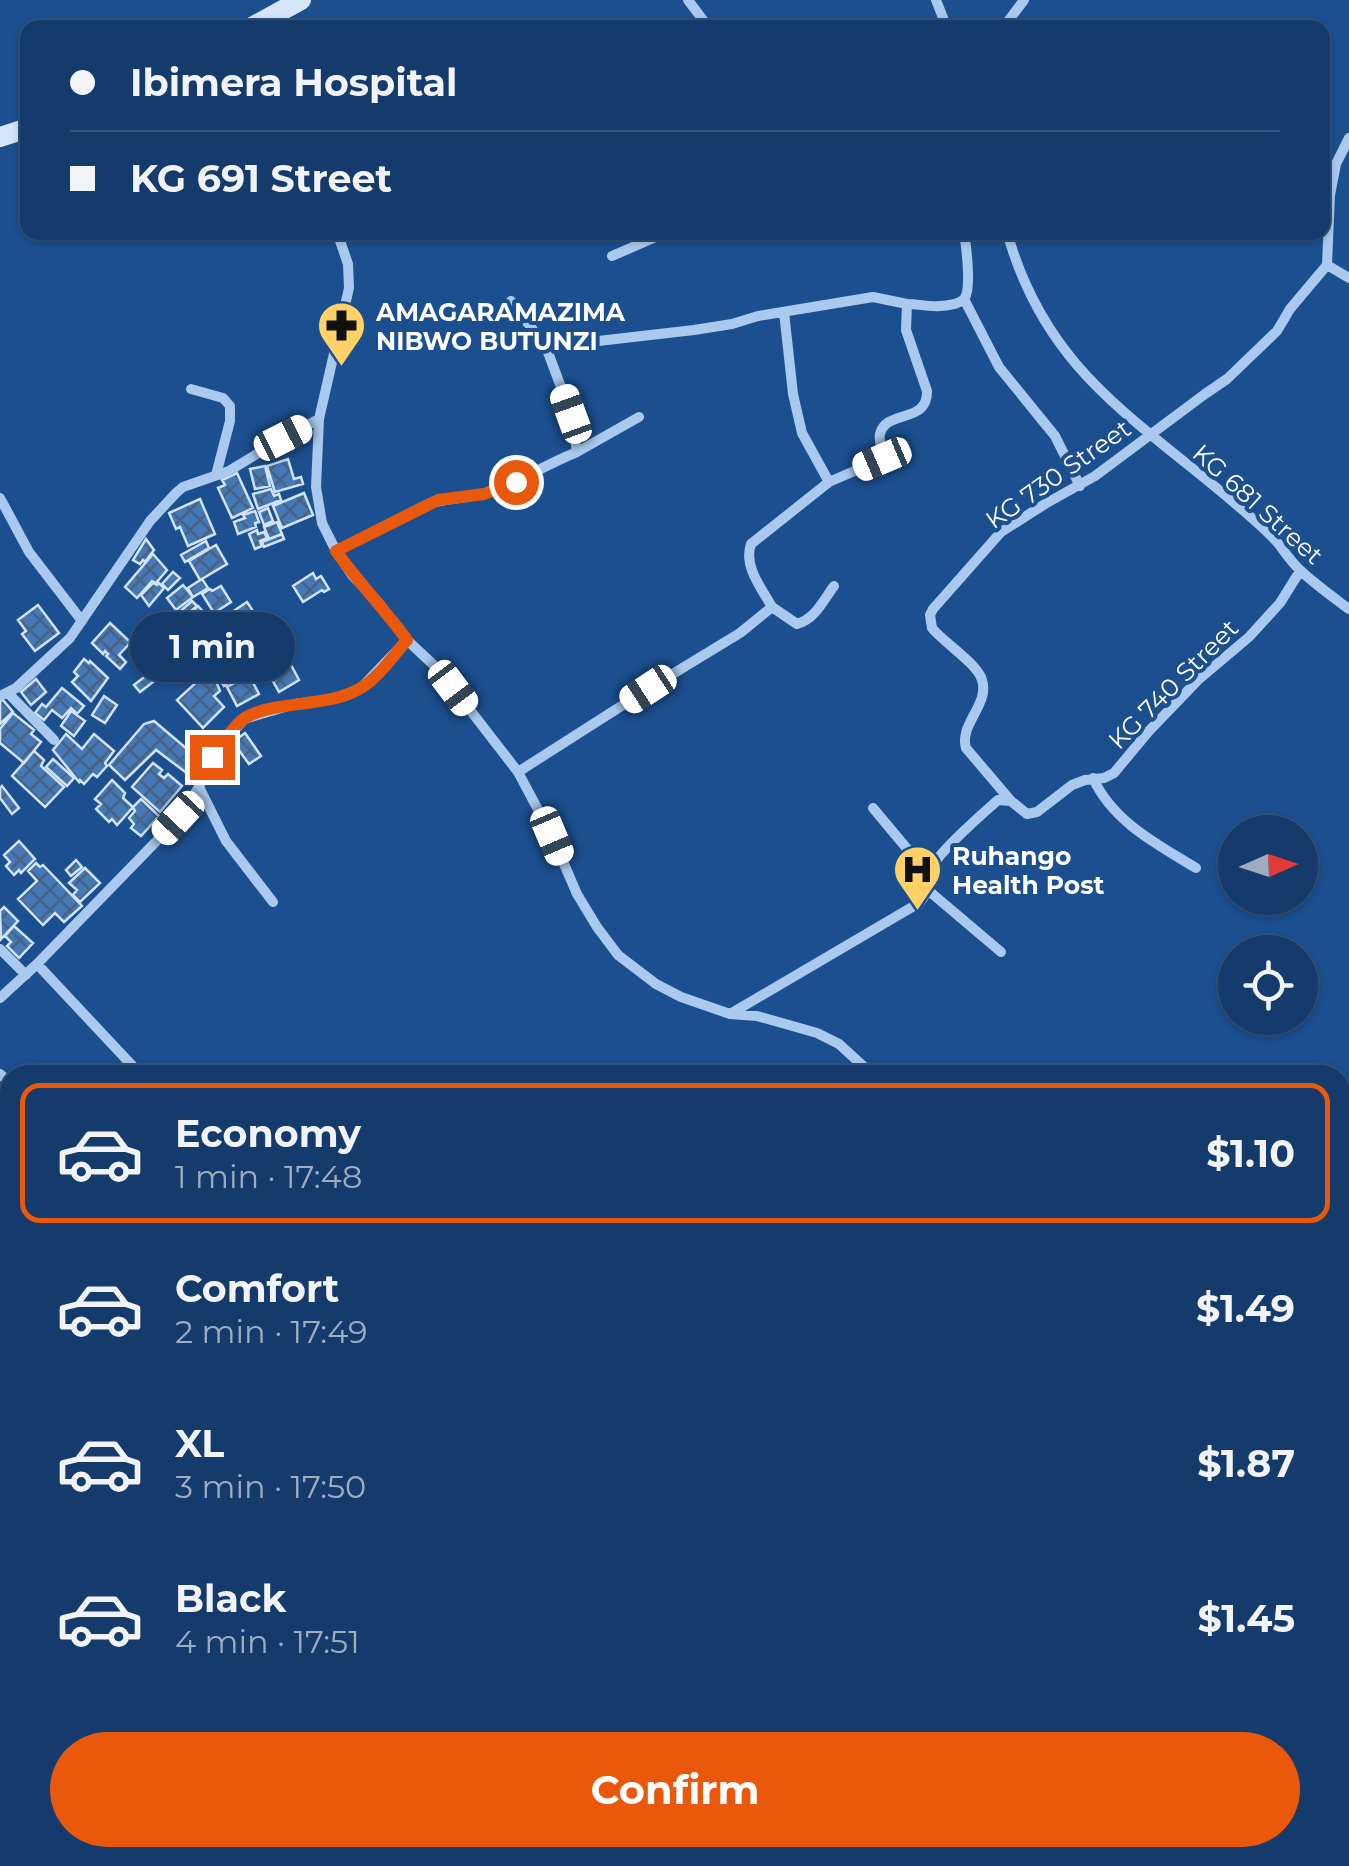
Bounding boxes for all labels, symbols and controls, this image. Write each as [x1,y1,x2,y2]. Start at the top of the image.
text: Ibimera Hospital [130,59,457,106]
text: KG 691 Street [130,155,392,202]
place label: AMAGARAMAZIMA NIBWO BUTUNZI [375,297,626,356]
pharmacy icon: AMAGARAMAZIMA NIBWO BUTUNZI [315,300,367,368]
car [547,381,595,447]
car [249,411,317,465]
street label: KG 730 Street [980,413,1136,535]
car [849,433,915,485]
street label: KG 681 Street [1187,438,1329,570]
route start [494,460,539,505]
callout: 1 min [130,612,294,682]
street label: KG 740 Street [1102,613,1244,755]
text: 1 min [169,627,256,666]
car [423,655,483,721]
car [615,660,681,718]
route end [190,735,235,780]
car [147,786,209,850]
car [526,803,578,869]
north arrow [1218,815,1318,915]
map controls [1218,815,1318,1035]
place label: Ruhango Health Post [952,841,1104,900]
hospital icon: Ruhango Health Post [891,844,943,912]
button: locate [1218,935,1318,1035]
icon: car [55,1108,145,1198]
text: Economy [175,1110,361,1157]
text: $1.10 [1206,1130,1295,1177]
text: 1 min · 17:48 [175,1157,362,1196]
icon: car [55,1263,145,1353]
text: Comfort [175,1265,339,1312]
text: $1.49 [1196,1285,1295,1332]
text: 2 min · 17:49 [175,1312,368,1351]
icon: car [55,1418,145,1508]
text: XL [175,1420,224,1467]
text: $1.87 [1197,1440,1295,1487]
text: 3 min · 17:50 [175,1467,366,1506]
icon: car [55,1573,145,1663]
text: Black [175,1575,286,1622]
text: $1.45 [1198,1595,1295,1642]
text: 4 min · 17:51 [175,1622,360,1661]
button: Confirm [50,1732,1300,1847]

